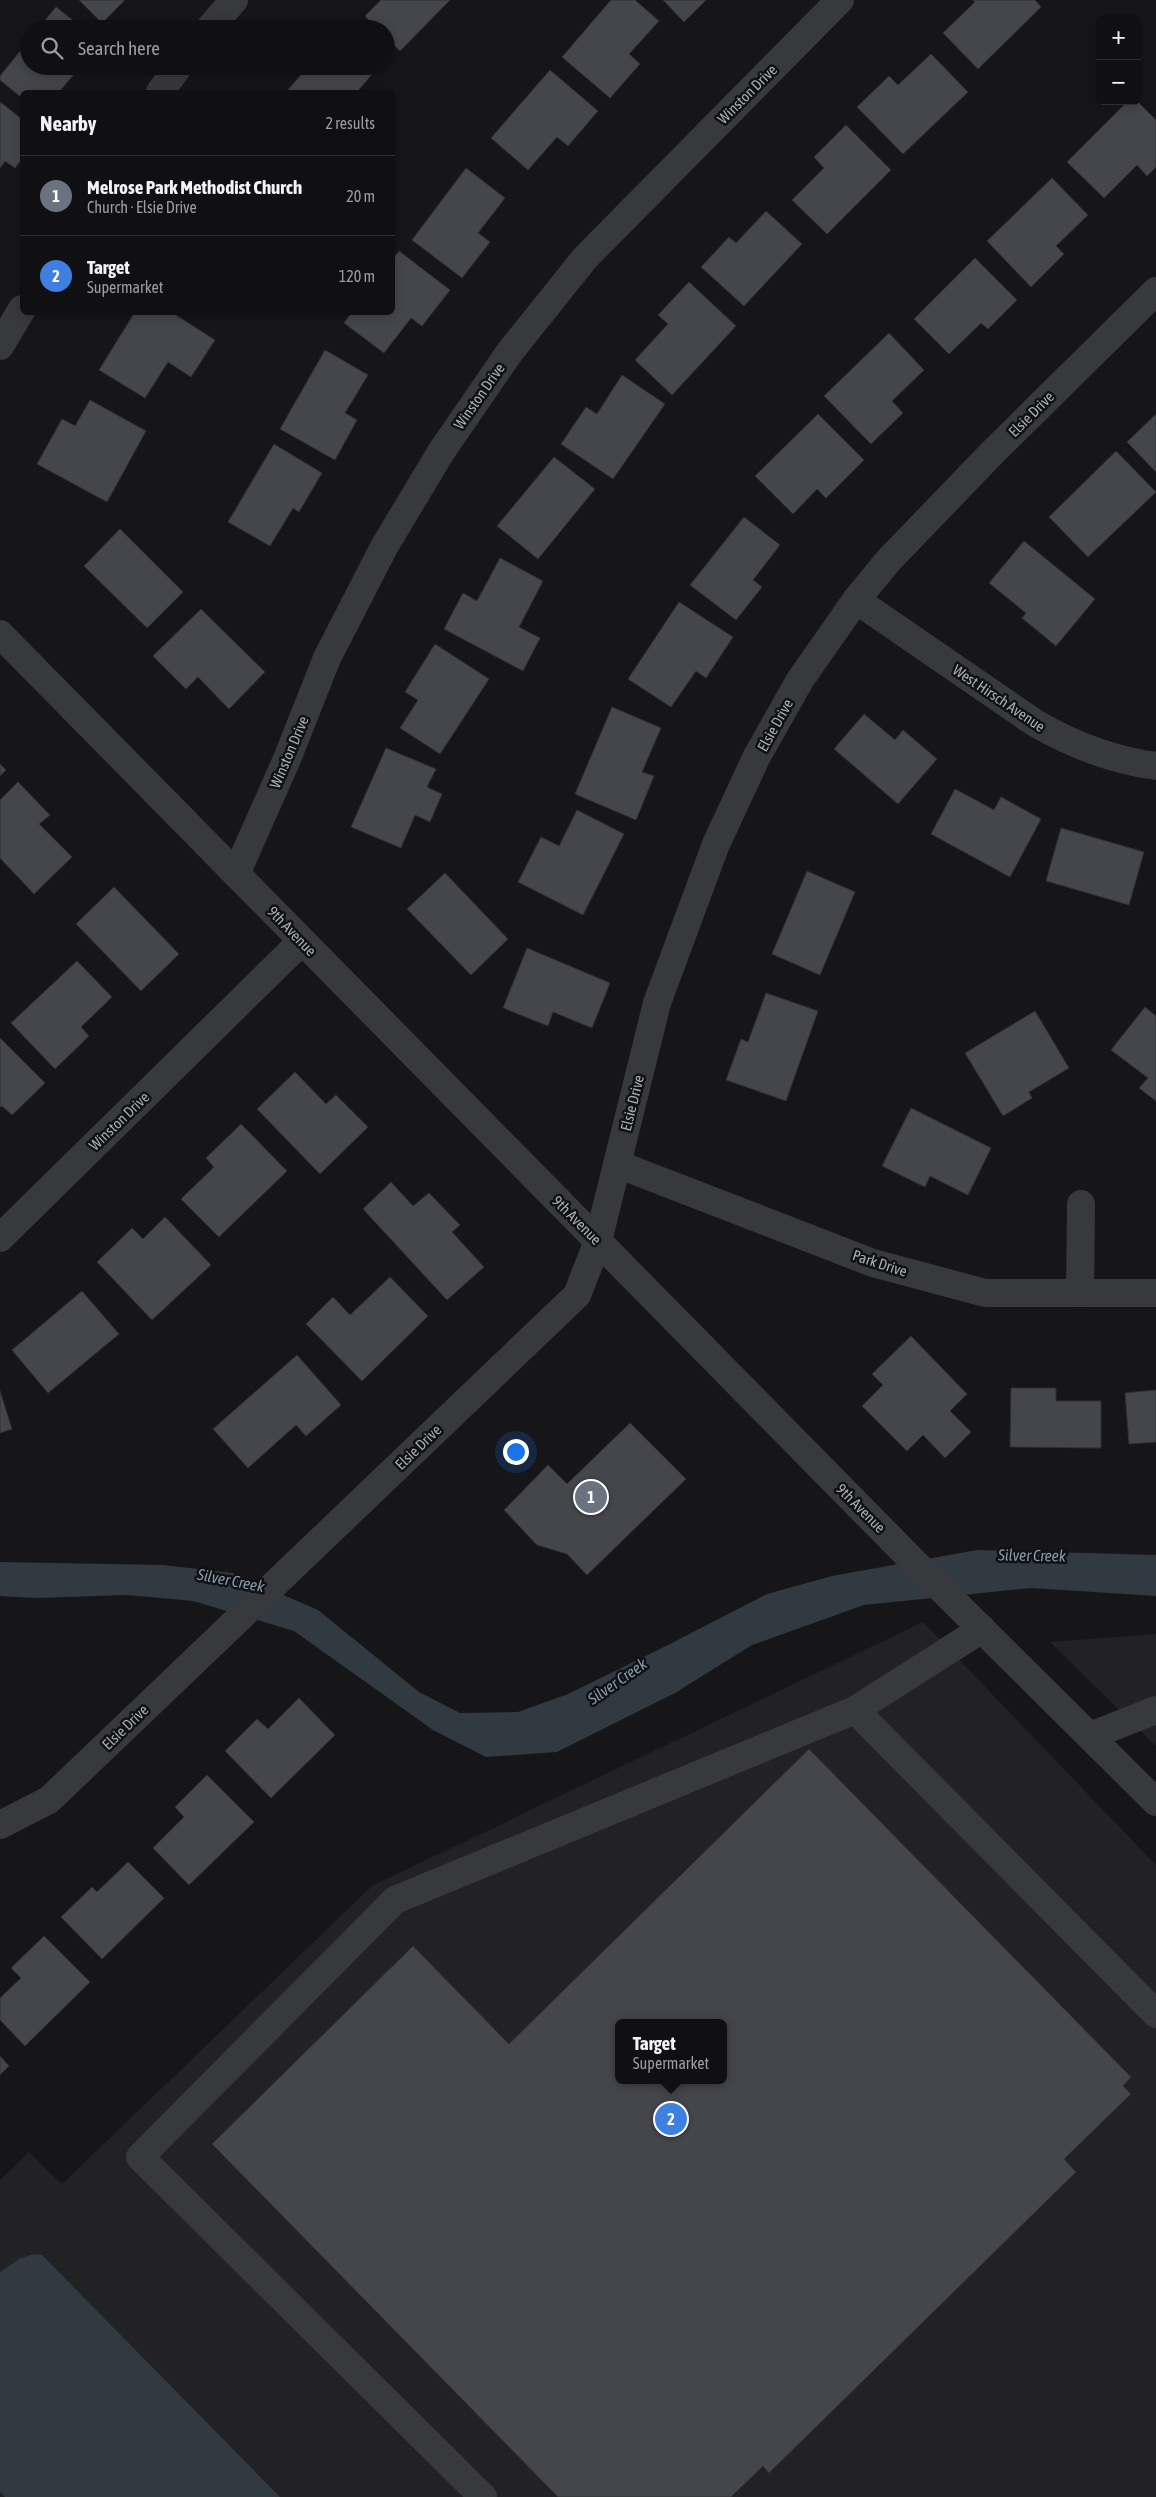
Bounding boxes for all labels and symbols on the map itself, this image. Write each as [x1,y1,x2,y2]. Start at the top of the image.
street label: Winston Drive [714,61,780,127]
street label: Winston Drive [450,360,508,432]
street label: Elsie Drive [1005,388,1057,440]
street label: West Hirsch Avenue [950,661,1048,735]
street label: Elsie Drive [754,696,796,754]
street label: Winston Drive [266,713,312,791]
street label: 9th Avenue [264,903,320,959]
street label: Elsie Drive [617,1073,647,1133]
street label: Winston Drive [86,1088,153,1154]
street label: 9th Avenue [549,1192,605,1248]
street label: Park Drive [851,1246,910,1280]
street label: Elsie Drive [392,1421,445,1473]
your location [503,1439,529,1465]
pin: 1 [575,1478,607,1516]
street label: 9th Avenue [833,1480,889,1536]
water label: Silver Creek [997,1545,1067,1565]
water label: Silver Creek [195,1565,267,1595]
water label: Silver Creek [583,1654,651,1708]
street label: Elsie Drive [99,1701,152,1753]
pin: 2 [655,2100,687,2138]

